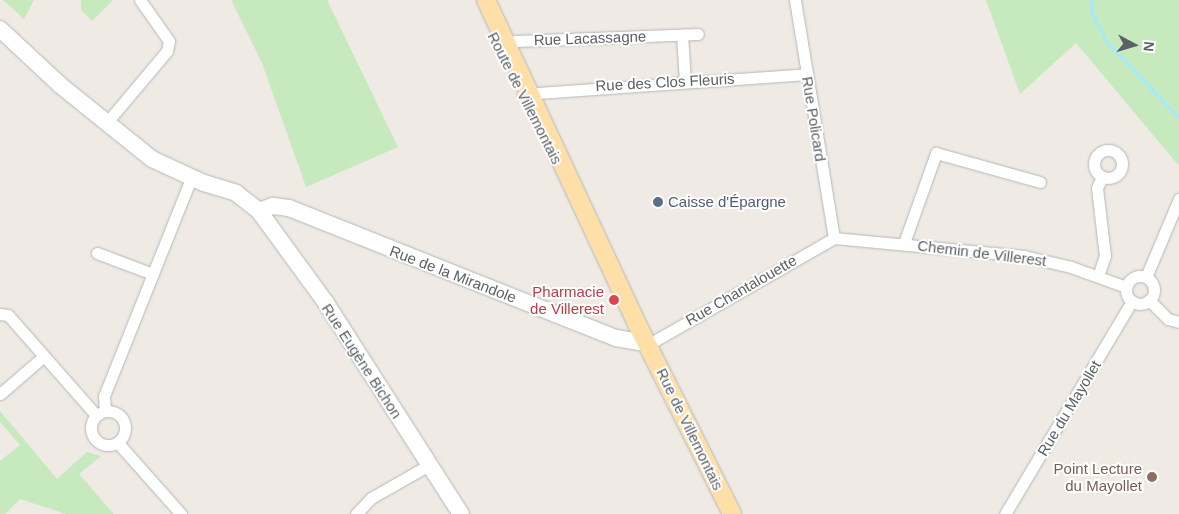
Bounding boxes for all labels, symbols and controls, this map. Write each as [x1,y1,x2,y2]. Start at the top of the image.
north arrow [1109,20,1159,70]
street label: Rue Lacassagne [533,27,647,49]
street label: Route de Villemontais [484,29,566,167]
text: N [1140,41,1157,52]
street label: Rue des Clos Fleuris [595,69,735,95]
street label: Rue Policard [798,75,830,163]
place label: Caisse d'Épargne [668,193,786,211]
marker: Caisse d'Épargne [652,196,664,208]
street label: Chemin de Villerest [916,236,1048,270]
street label: Rue de la Mirandole [387,242,519,306]
street label: Rue Chantalouette [682,251,800,329]
place label: Pharmacie de Villerest [530,282,604,317]
marker: Pharmacie de Villerest [608,294,620,306]
street label: Rue Eugène Bichon [318,300,406,422]
street label: Rue du Mayollet [1033,357,1105,459]
street label: Rue de Villemontais [653,365,727,493]
place label: Point Lecture du Mayollet [1054,459,1142,494]
marker: Point Lecture du Mayollet [1146,471,1158,483]

